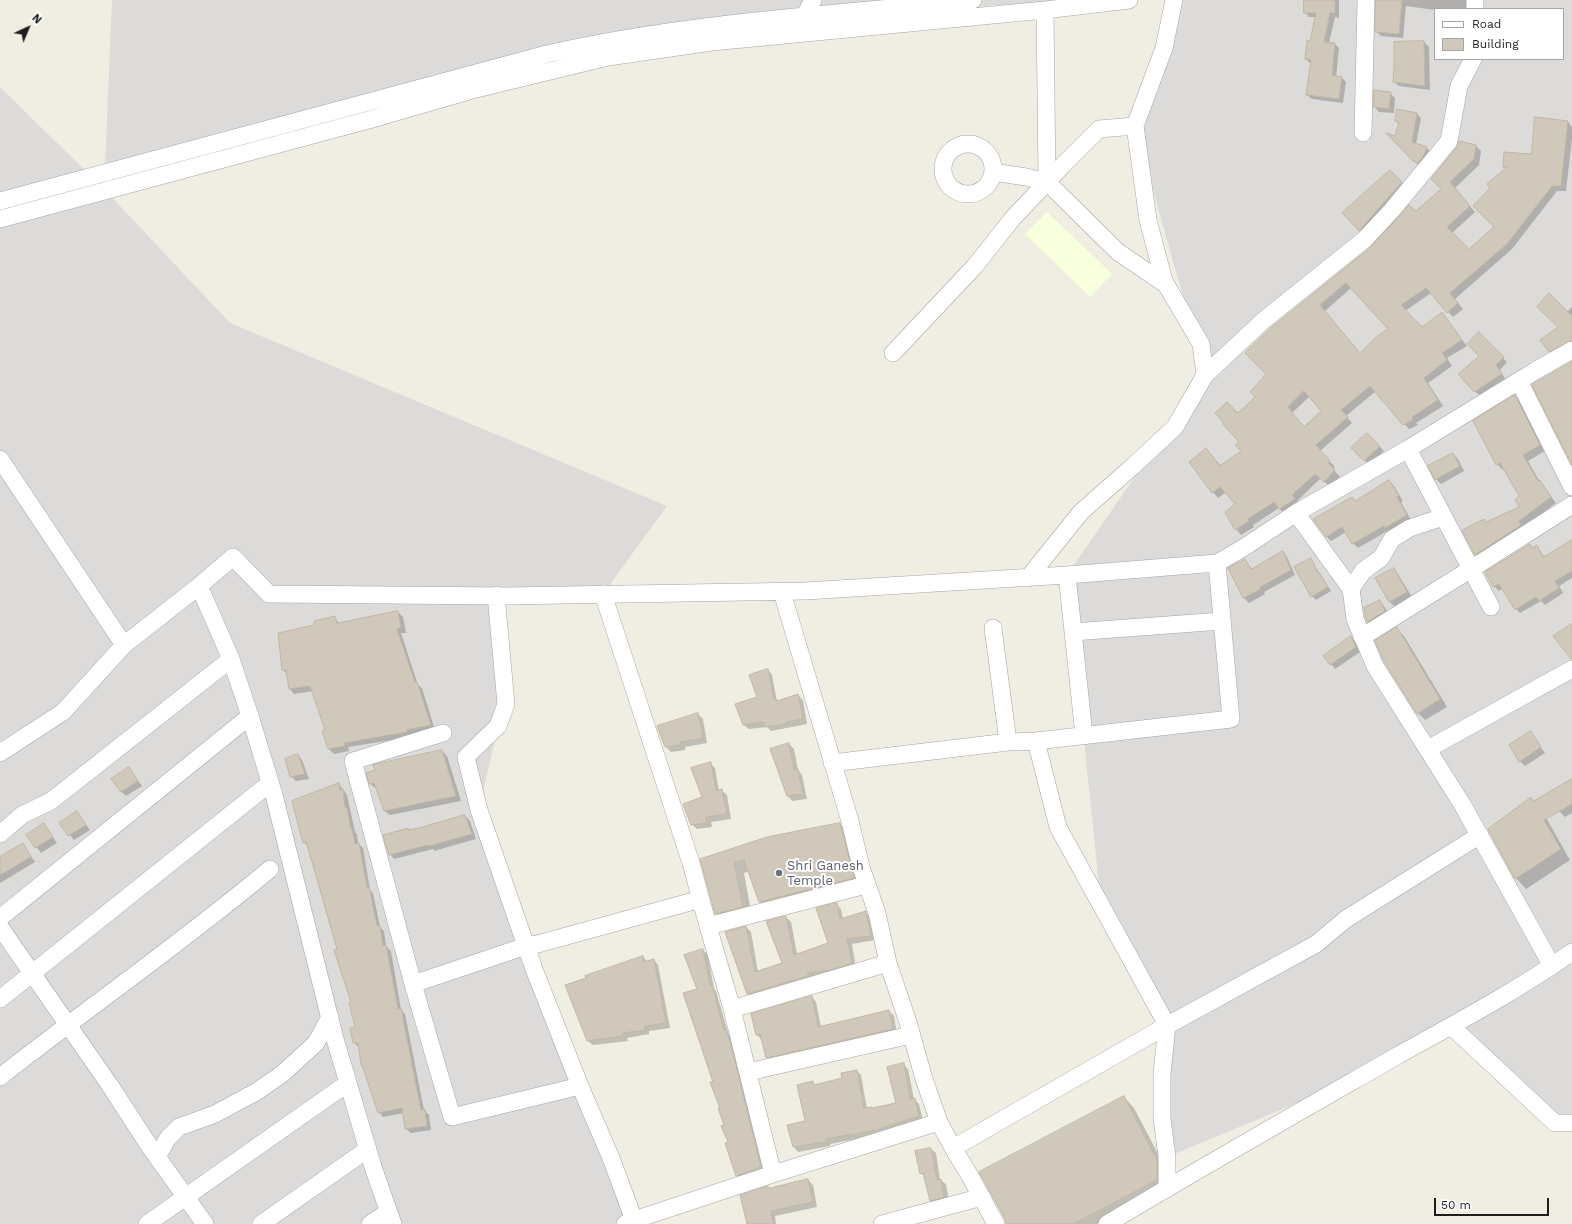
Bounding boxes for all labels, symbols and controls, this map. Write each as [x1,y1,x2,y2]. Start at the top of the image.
north arrow [8,8,48,48]
legend [1434,8,1564,60]
text: N [29,11,44,27]
text: Road [1472,17,1501,31]
text: Building [1472,37,1519,51]
place label: Shri Ganesh Temple [787,858,864,889]
marker: Shri Ganesh Temple [774,868,784,878]
scale bar [1436,1190,1551,1216]
text: 50 m [1441,1198,1471,1212]

